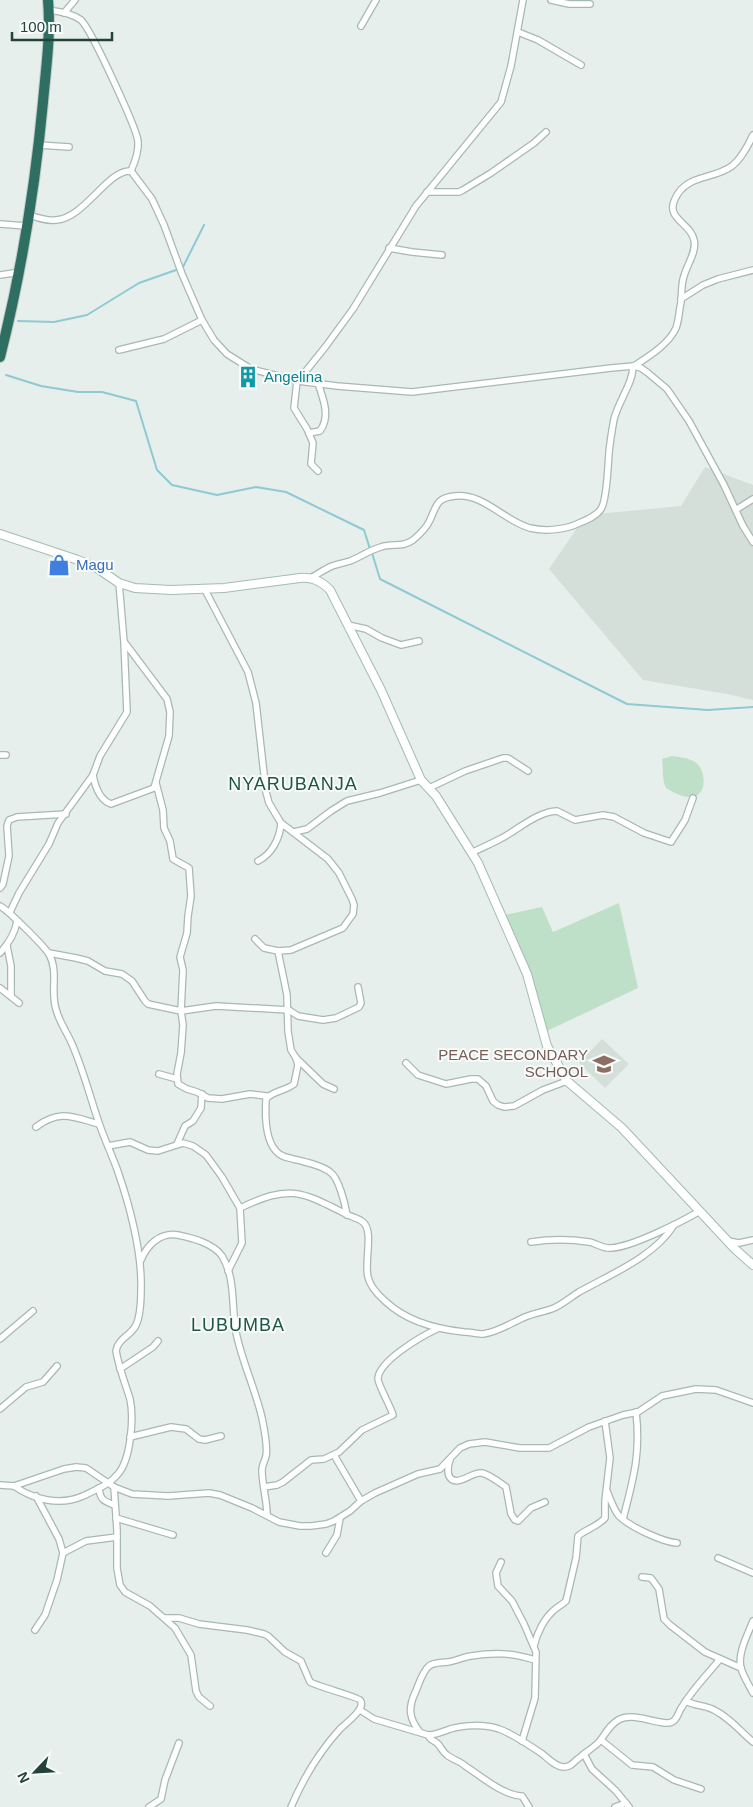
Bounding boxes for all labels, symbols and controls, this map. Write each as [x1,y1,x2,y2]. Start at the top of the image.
scale bar [12,10,112,42]
text: 100 m [20,18,62,35]
building icon: Angelina [235,364,261,390]
place label: Angelina [264,368,323,385]
shop icon: Magu [46,552,72,578]
place label: Magu [76,556,114,573]
district label: NYARUBANJA [228,774,358,794]
place label: PEACE SECONDARY SCHOOL [438,1046,588,1080]
school or university icon: PEACE SECONDARY SCHOOL [591,1051,617,1077]
district label: LUBUMBA [191,1315,285,1335]
north arrow [10,1747,60,1797]
text: N [14,1770,33,1785]

